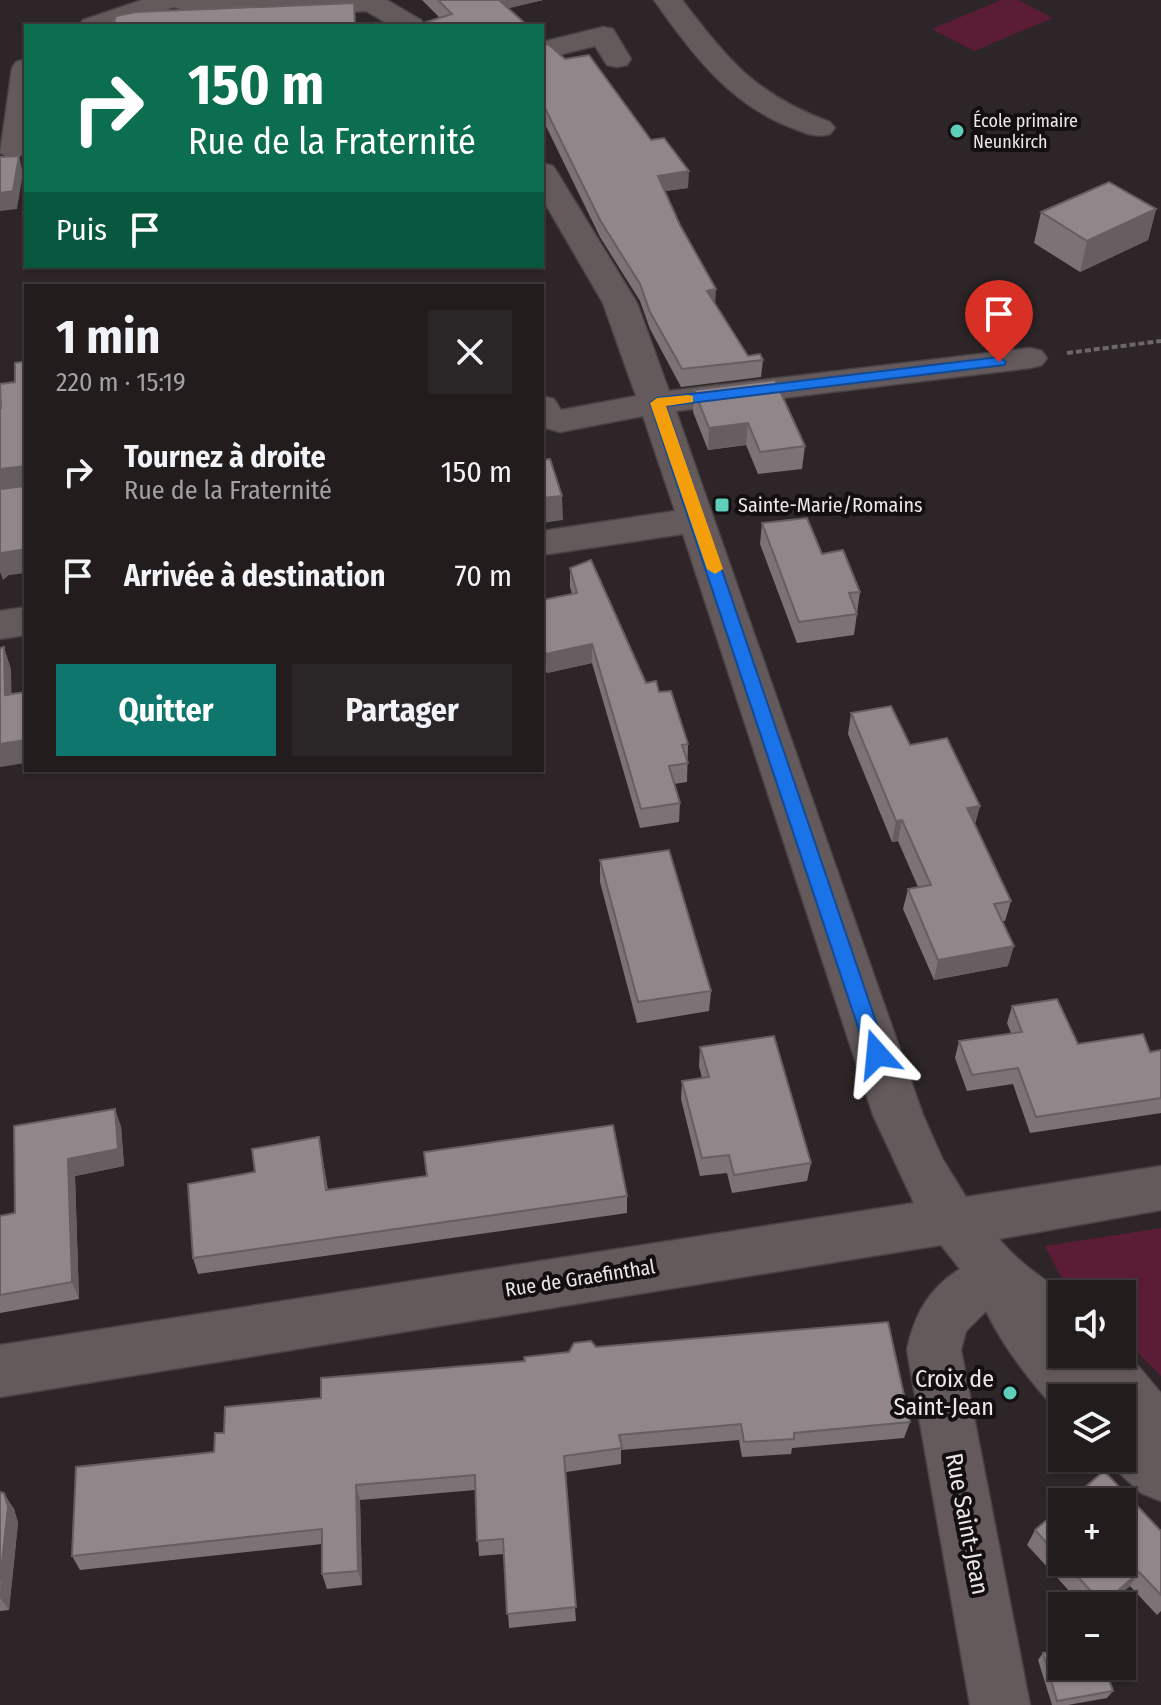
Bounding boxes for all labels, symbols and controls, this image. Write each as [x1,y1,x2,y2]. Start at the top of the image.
text: 150 m [188,52,324,119]
icon: right [56,56,160,160]
place label: École primaire Neunkirch [973,109,1078,153]
text: Rue de la Fraternité [188,120,476,164]
marker: École primaire Neunkirch [948,122,966,140]
icon: arrive [123,208,167,252]
text: Puis [56,212,107,248]
pin [965,280,1033,362]
icon: arrive [977,292,1021,336]
text: 1 min [56,308,161,366]
button: close [428,310,512,394]
text: 220 m · 15:19 [56,367,186,398]
text: Tournez à droite [124,439,326,475]
icon: right [56,450,100,494]
text: 150 m [441,454,512,490]
text: Rue de la Fraternité [124,475,332,506]
place label: Sainte-Marie/Romains [738,493,923,517]
marker: Sainte-Marie/Romains [713,496,731,514]
icon: arrive [56,554,100,598]
text: Arrivée à destination [124,558,385,594]
text: 70 m [454,558,512,594]
button: Quitter [56,664,276,756]
button: Partager [292,664,512,756]
position arrow [835,1012,919,1096]
street label: Rue de Graefinthal [503,1254,657,1302]
map controls [1048,1280,1136,1680]
button: sound [1048,1280,1136,1368]
place label: Croix de Saint-Jean [894,1365,994,1421]
marker: Croix de Saint-Jean [1001,1384,1019,1402]
button: layers [1048,1384,1136,1472]
street label: Rue Saint-Jean [940,1451,994,1597]
button: + [1048,1488,1136,1576]
button: − [1048,1592,1136,1680]

